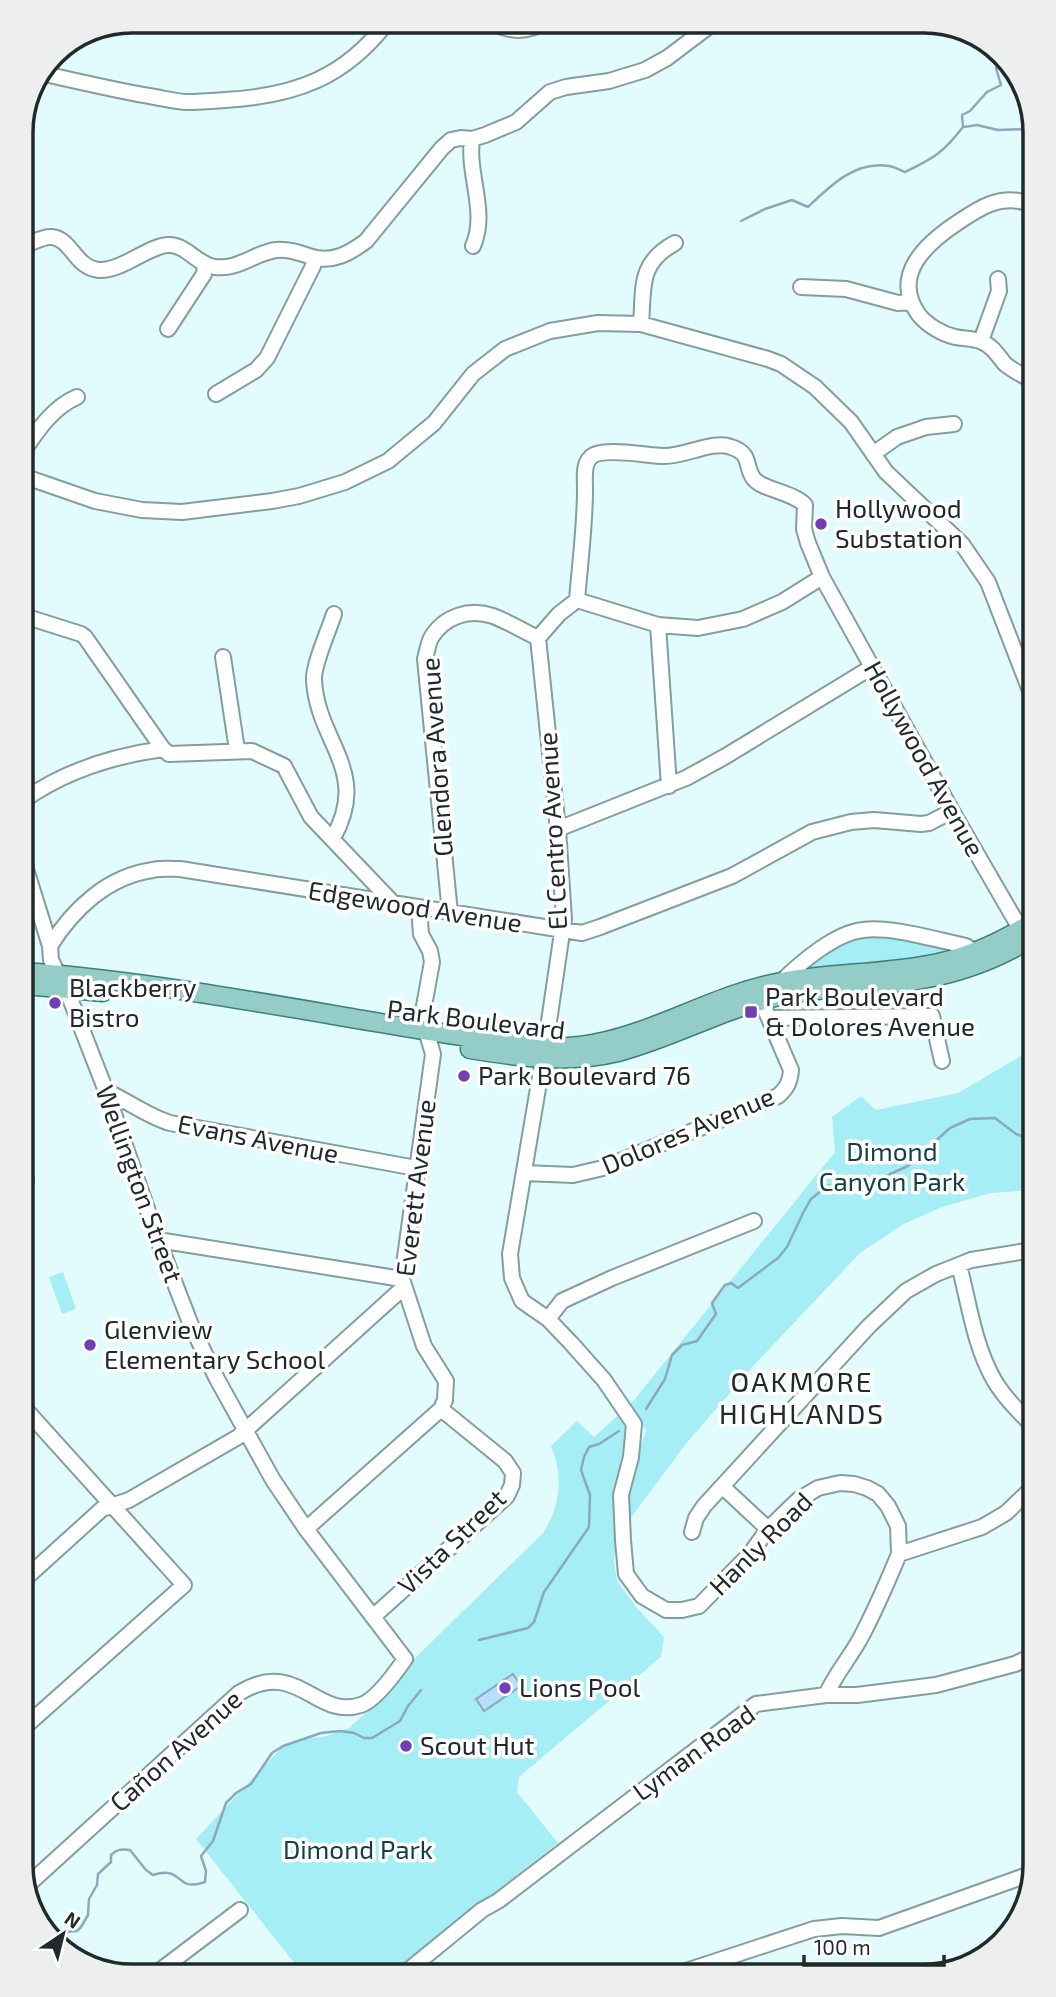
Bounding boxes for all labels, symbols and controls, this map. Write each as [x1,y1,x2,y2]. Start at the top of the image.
place label: Hollywood Substation [835,492,963,553]
marker: Hollywood Substation [813,516,829,532]
street label: Hollywood Avenue [859,655,992,861]
street label: Glendora Avenue [413,656,458,858]
street label: El Centro Avenue [531,731,572,931]
street label: Edgewood Avenue [306,873,524,938]
place label: Blackberry Bistro [69,971,197,1032]
place label: Park Boulevard & Dolores Avenue [765,980,975,1041]
street label: Park Boulevard [385,992,567,1045]
marker: Blackberry Bistro [47,995,63,1011]
marker: Park Boulevard & Dolores Avenue [743,1004,759,1020]
place label: Park Boulevard 76 [478,1059,691,1090]
marker: Park Boulevard 76 [456,1068,472,1084]
street label: Dolores Avenue [597,1079,778,1180]
street label: Wellington Street [90,1081,190,1286]
street label: Everett Avenue [388,1097,441,1278]
street label: Evans Avenue [175,1107,341,1168]
park label: Dimond Canyon Park [819,1135,965,1196]
place label: Glenview Elementary School [104,1313,326,1374]
marker: Glenview Elementary School [82,1337,98,1353]
district label: OAKMORE HIGHLANDS [719,1364,885,1430]
street label: Vista Street [391,1482,511,1600]
street label: Hanly Road [702,1485,818,1601]
place label: Lions Pool [519,1671,640,1702]
marker: Lions Pool [497,1680,513,1696]
street label: Cañon Avenue [103,1683,247,1817]
street label: Lyman Road [626,1697,760,1806]
place label: Scout Hut [420,1729,535,1760]
marker: Scout Hut [398,1738,414,1754]
park label: Dimond Park [283,1833,433,1864]
north arrow [28,1899,98,1969]
text: N [61,1906,85,1933]
scale bar [804,1924,944,1968]
text: 100 m [814,1934,871,1959]

